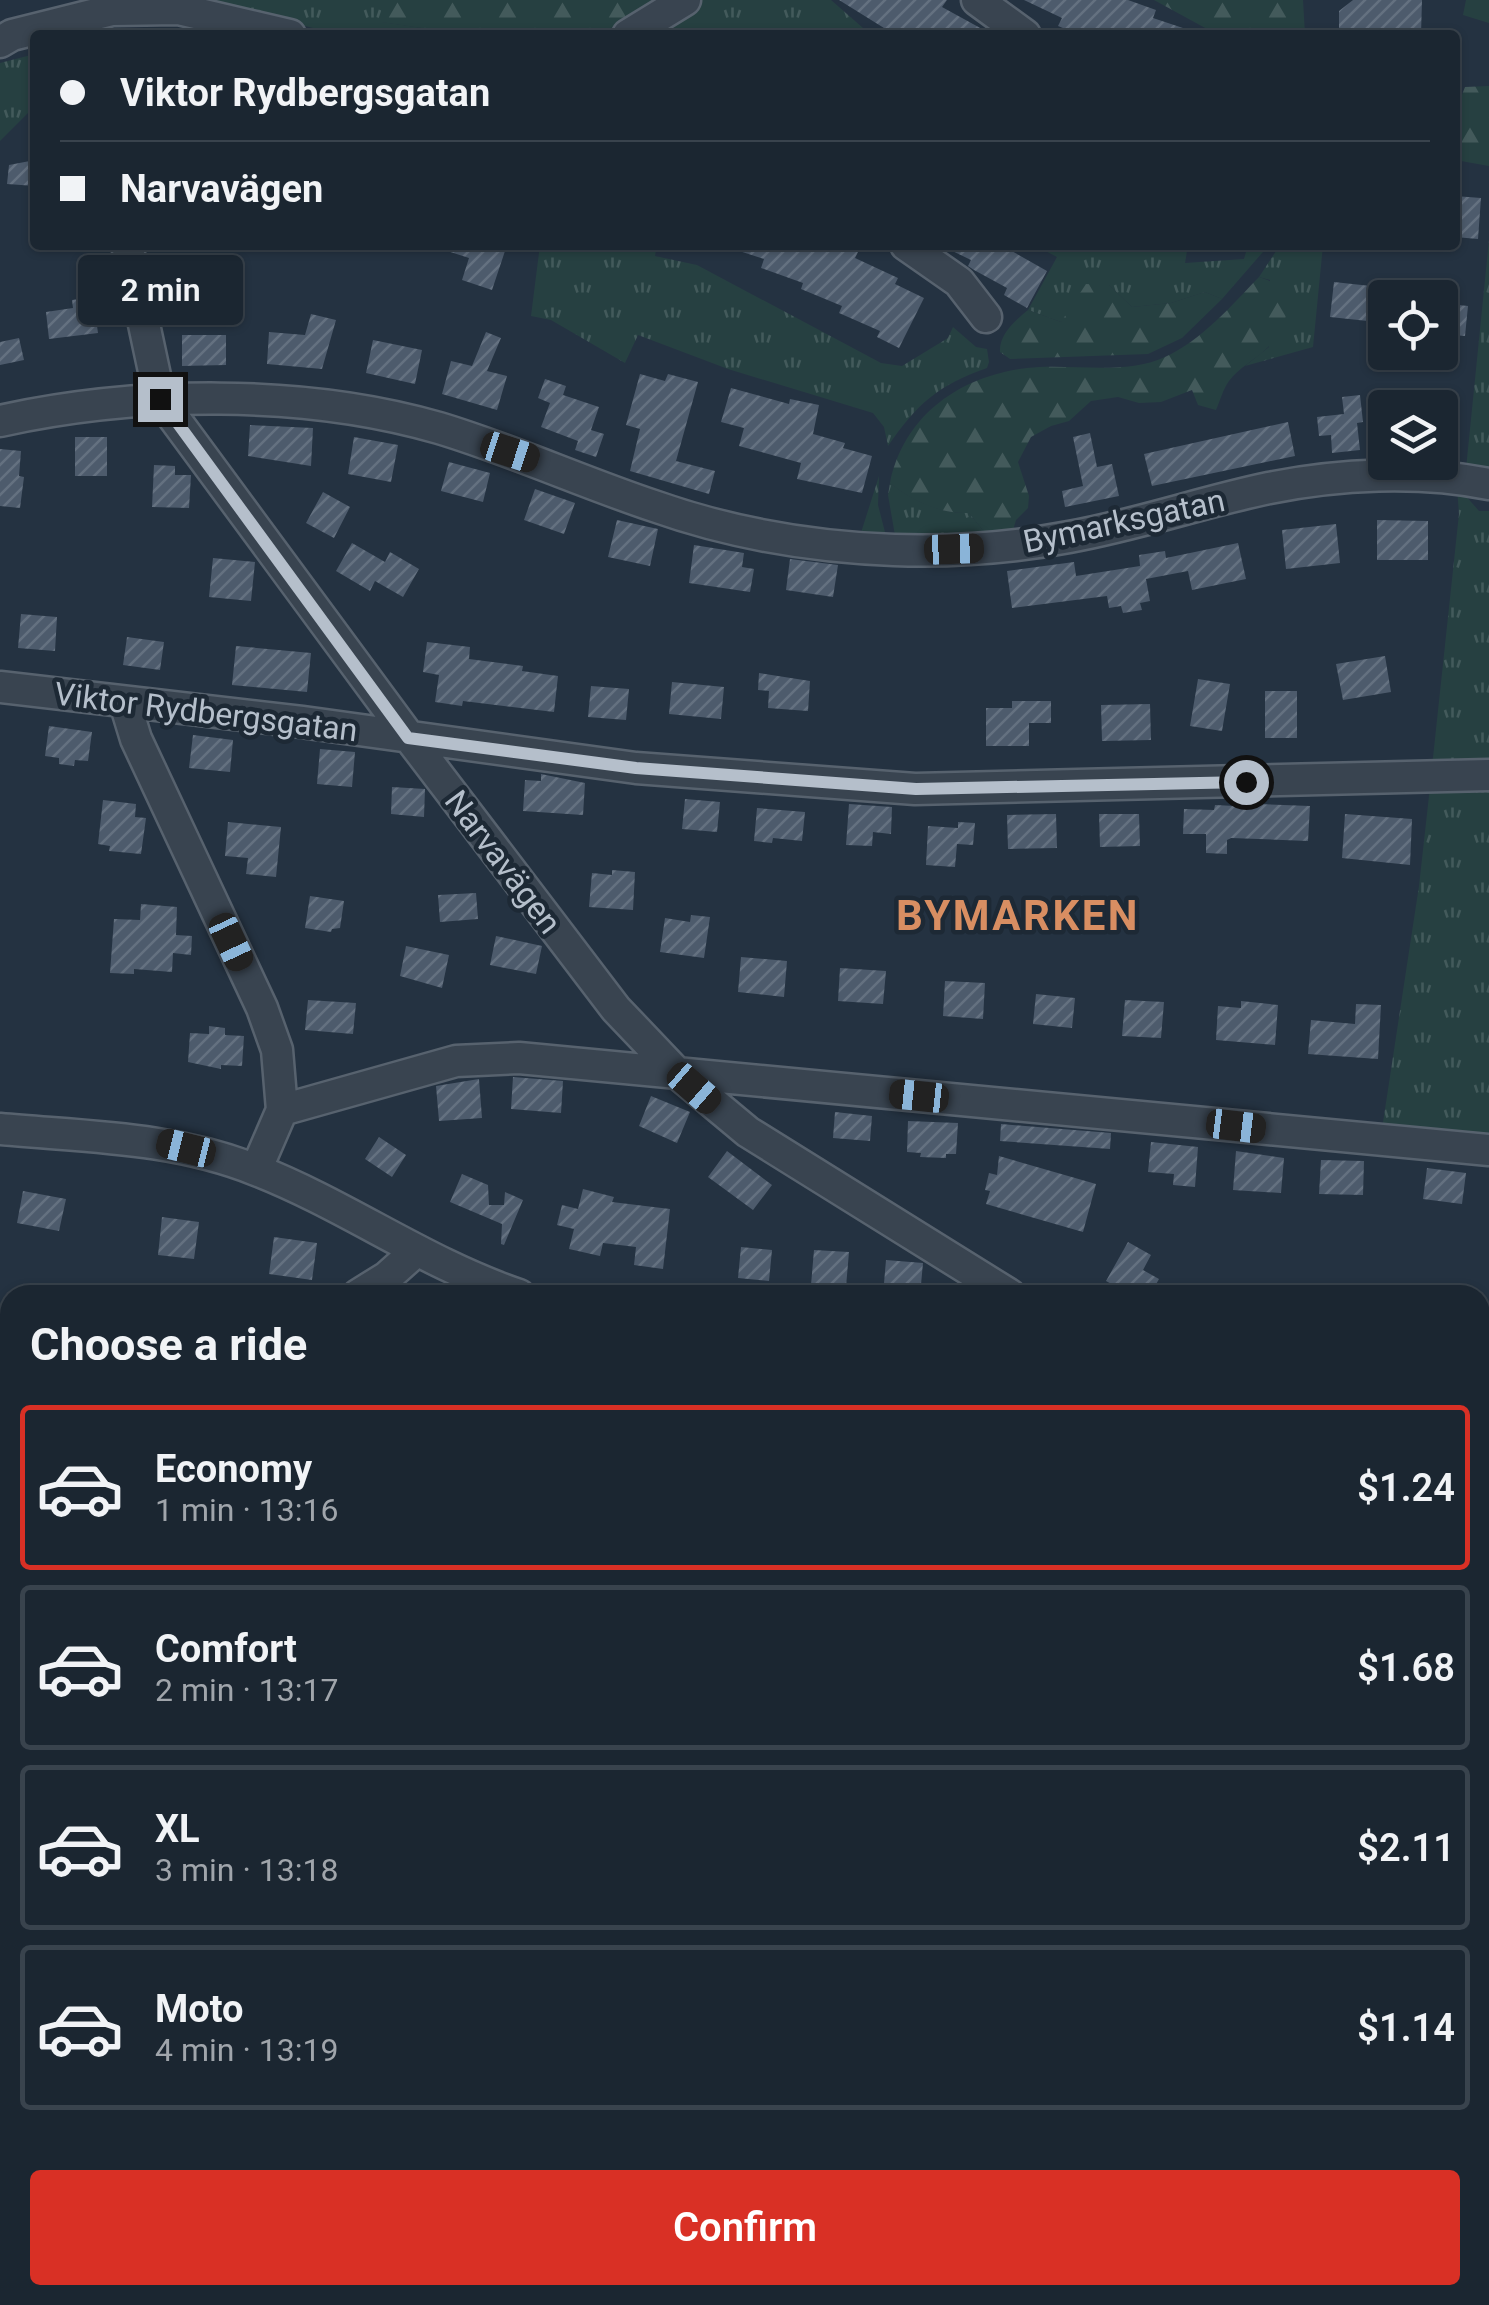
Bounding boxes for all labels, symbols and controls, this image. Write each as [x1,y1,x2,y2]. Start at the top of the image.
text: Viktor Rydbergsgatan [120,71,490,115]
text: Narvavägen [120,167,323,211]
callout: 2 min [78,254,242,324]
text: 2 min [120,271,201,309]
map controls [1368,280,1458,480]
button: locate [1368,280,1458,370]
route end [138,377,183,422]
button: layers [1368,390,1458,480]
car [477,428,543,476]
street label: Bymarksgatan [1020,481,1228,561]
car [923,533,985,565]
street label: Viktor Rydbergsgatan [52,675,360,749]
route start [1224,760,1269,805]
street label: Narvavägen [437,783,569,941]
district label: BYMARKEN [896,891,1140,940]
car [205,908,257,976]
car [662,1057,726,1119]
car [888,1078,950,1114]
car [1204,1107,1268,1145]
car [153,1126,219,1170]
text: Choose a ride [30,1318,307,1371]
icon: car [35,1443,125,1533]
text: Economy [155,1447,312,1491]
text: $1.24 [1357,1466,1455,1510]
text: 1 min · 13:16 [155,1491,338,1529]
icon: car [35,1623,125,1713]
text: Comfort [155,1627,297,1671]
text: $1.68 [1357,1646,1455,1690]
text: 2 min · 13:17 [155,1671,338,1709]
icon: car [35,1803,125,1893]
text: XL [155,1807,200,1851]
text: $2.11 [1357,1826,1455,1870]
text: 3 min · 13:18 [155,1851,338,1889]
icon: car [35,1983,125,2073]
text: Moto [155,1987,244,2031]
text: $1.14 [1357,2006,1455,2050]
text: 4 min · 13:19 [155,2031,338,2069]
button: Confirm [30,2170,1460,2285]

